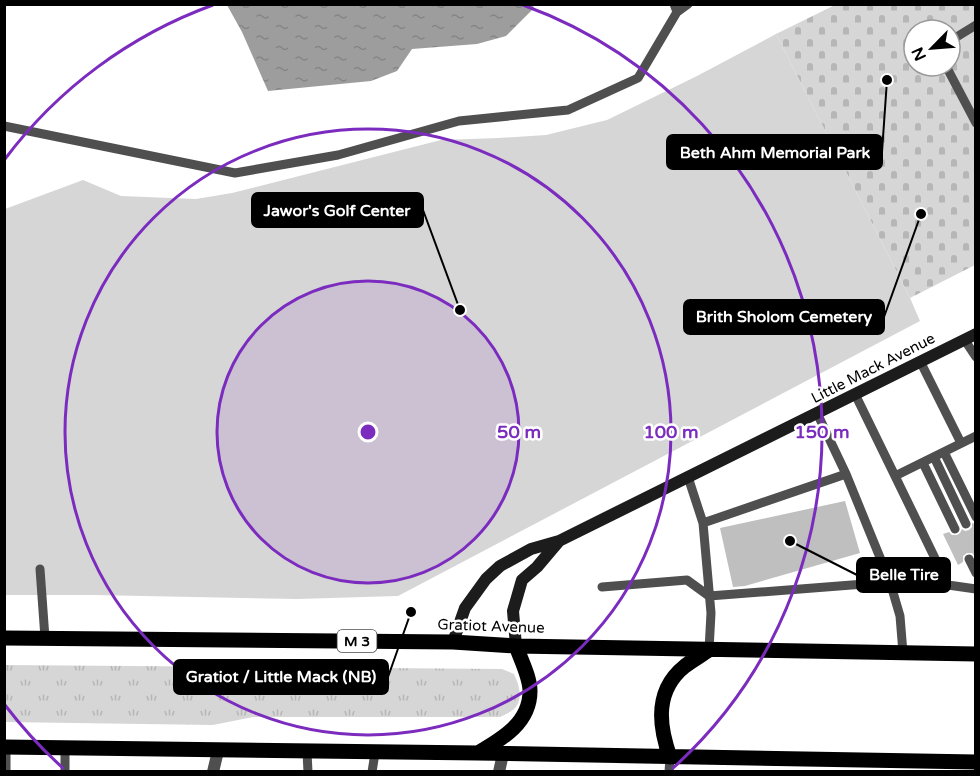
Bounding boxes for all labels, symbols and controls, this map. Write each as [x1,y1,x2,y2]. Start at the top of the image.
north arrow [902,18,962,78]
text: N [908,44,931,64]
callout: Beth Ahm Memorial Park [667,135,882,169]
text: Beth Ahm Memorial Park [680,143,871,163]
callout: Jawor's Golf Center [252,193,423,227]
text: Jawor's Golf Center [263,201,411,221]
callout: Brith Sholom Cemetery [684,300,884,334]
text: Brith Sholom Cemetery [696,307,873,327]
street label: Little Mack Avenue [808,329,938,407]
text: 50 m [497,421,541,443]
text: 100 m [643,421,699,443]
text: 150 m [794,421,850,443]
centre of rings [358,422,378,442]
callout: Belle Tire [857,558,950,592]
text: Belle Tire [869,565,939,585]
street label: Gratiot Avenue [437,615,545,637]
road number: M 3 [338,630,376,652]
callout: Gratiot / Little Mack (NB) [174,660,388,694]
text: Gratiot / Little Mack (NB) [186,667,376,687]

